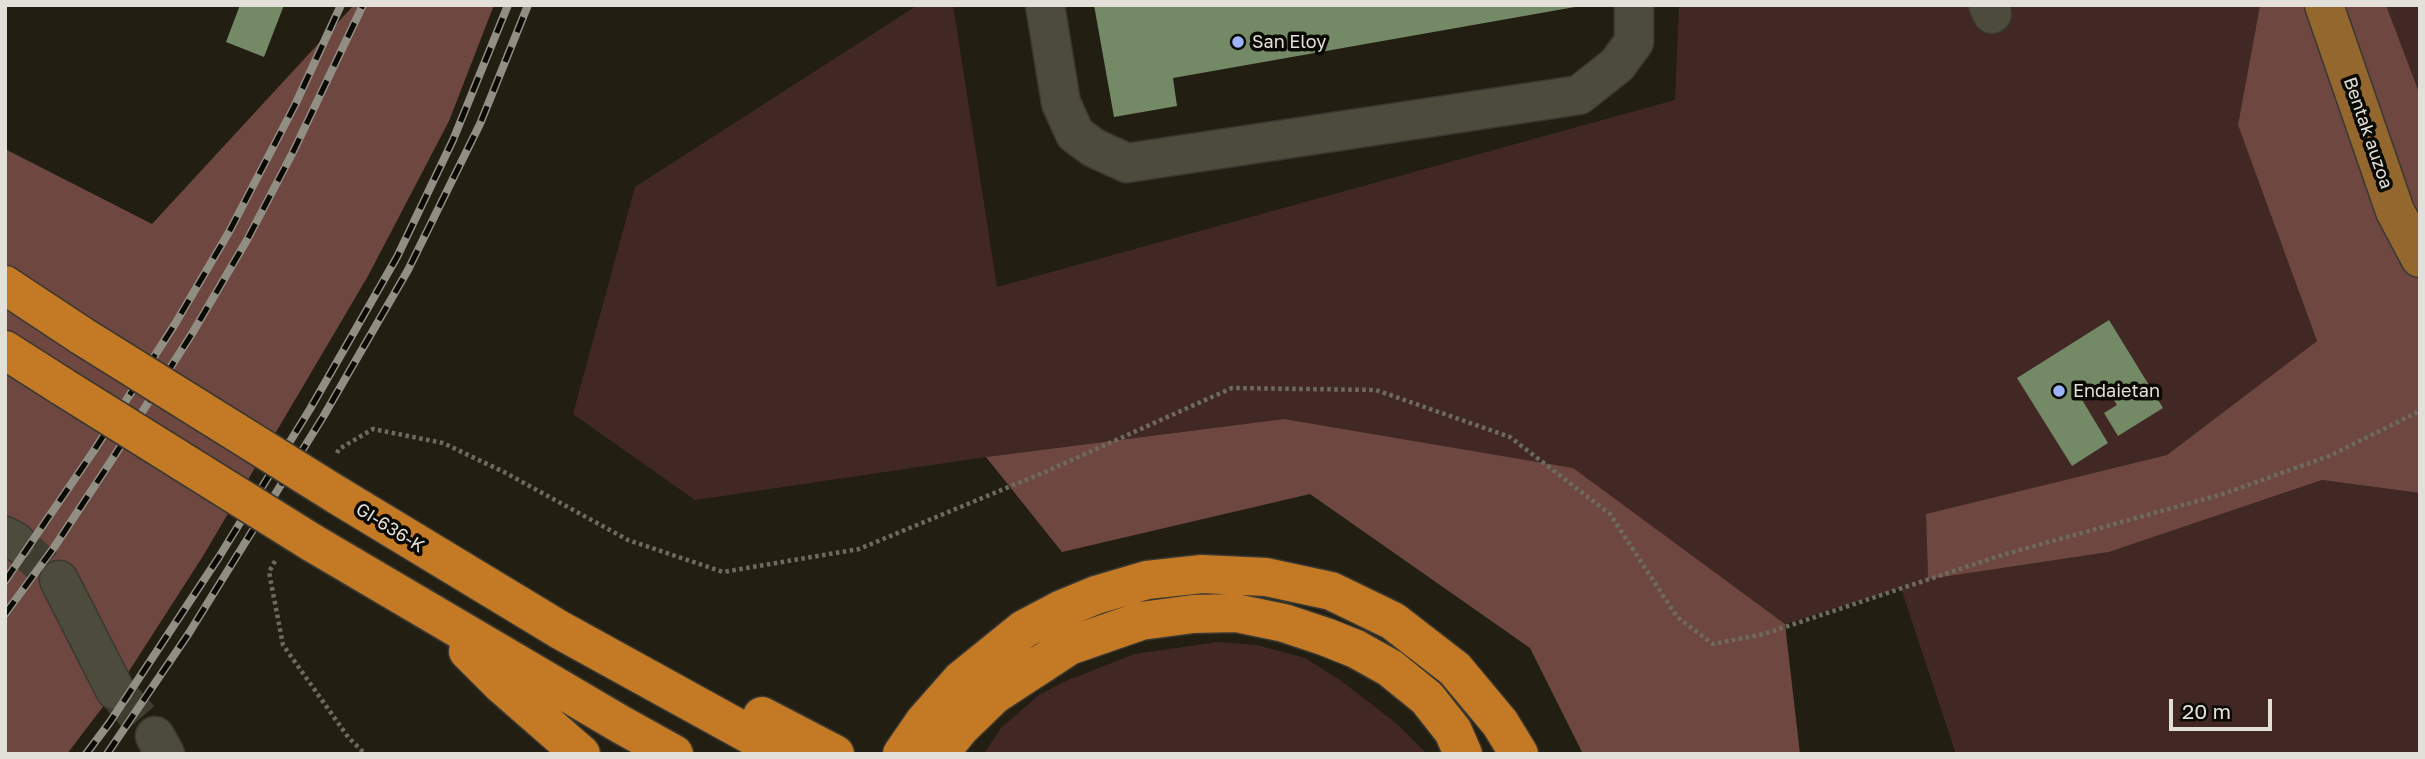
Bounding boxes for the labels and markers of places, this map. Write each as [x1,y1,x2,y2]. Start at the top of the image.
place label: San Eloy [1252,31,1326,53]
marker: San Eloy [1230,34,1246,50]
place label: Endaietan [2073,380,2160,402]
marker: Endaietan [2051,383,2067,399]

